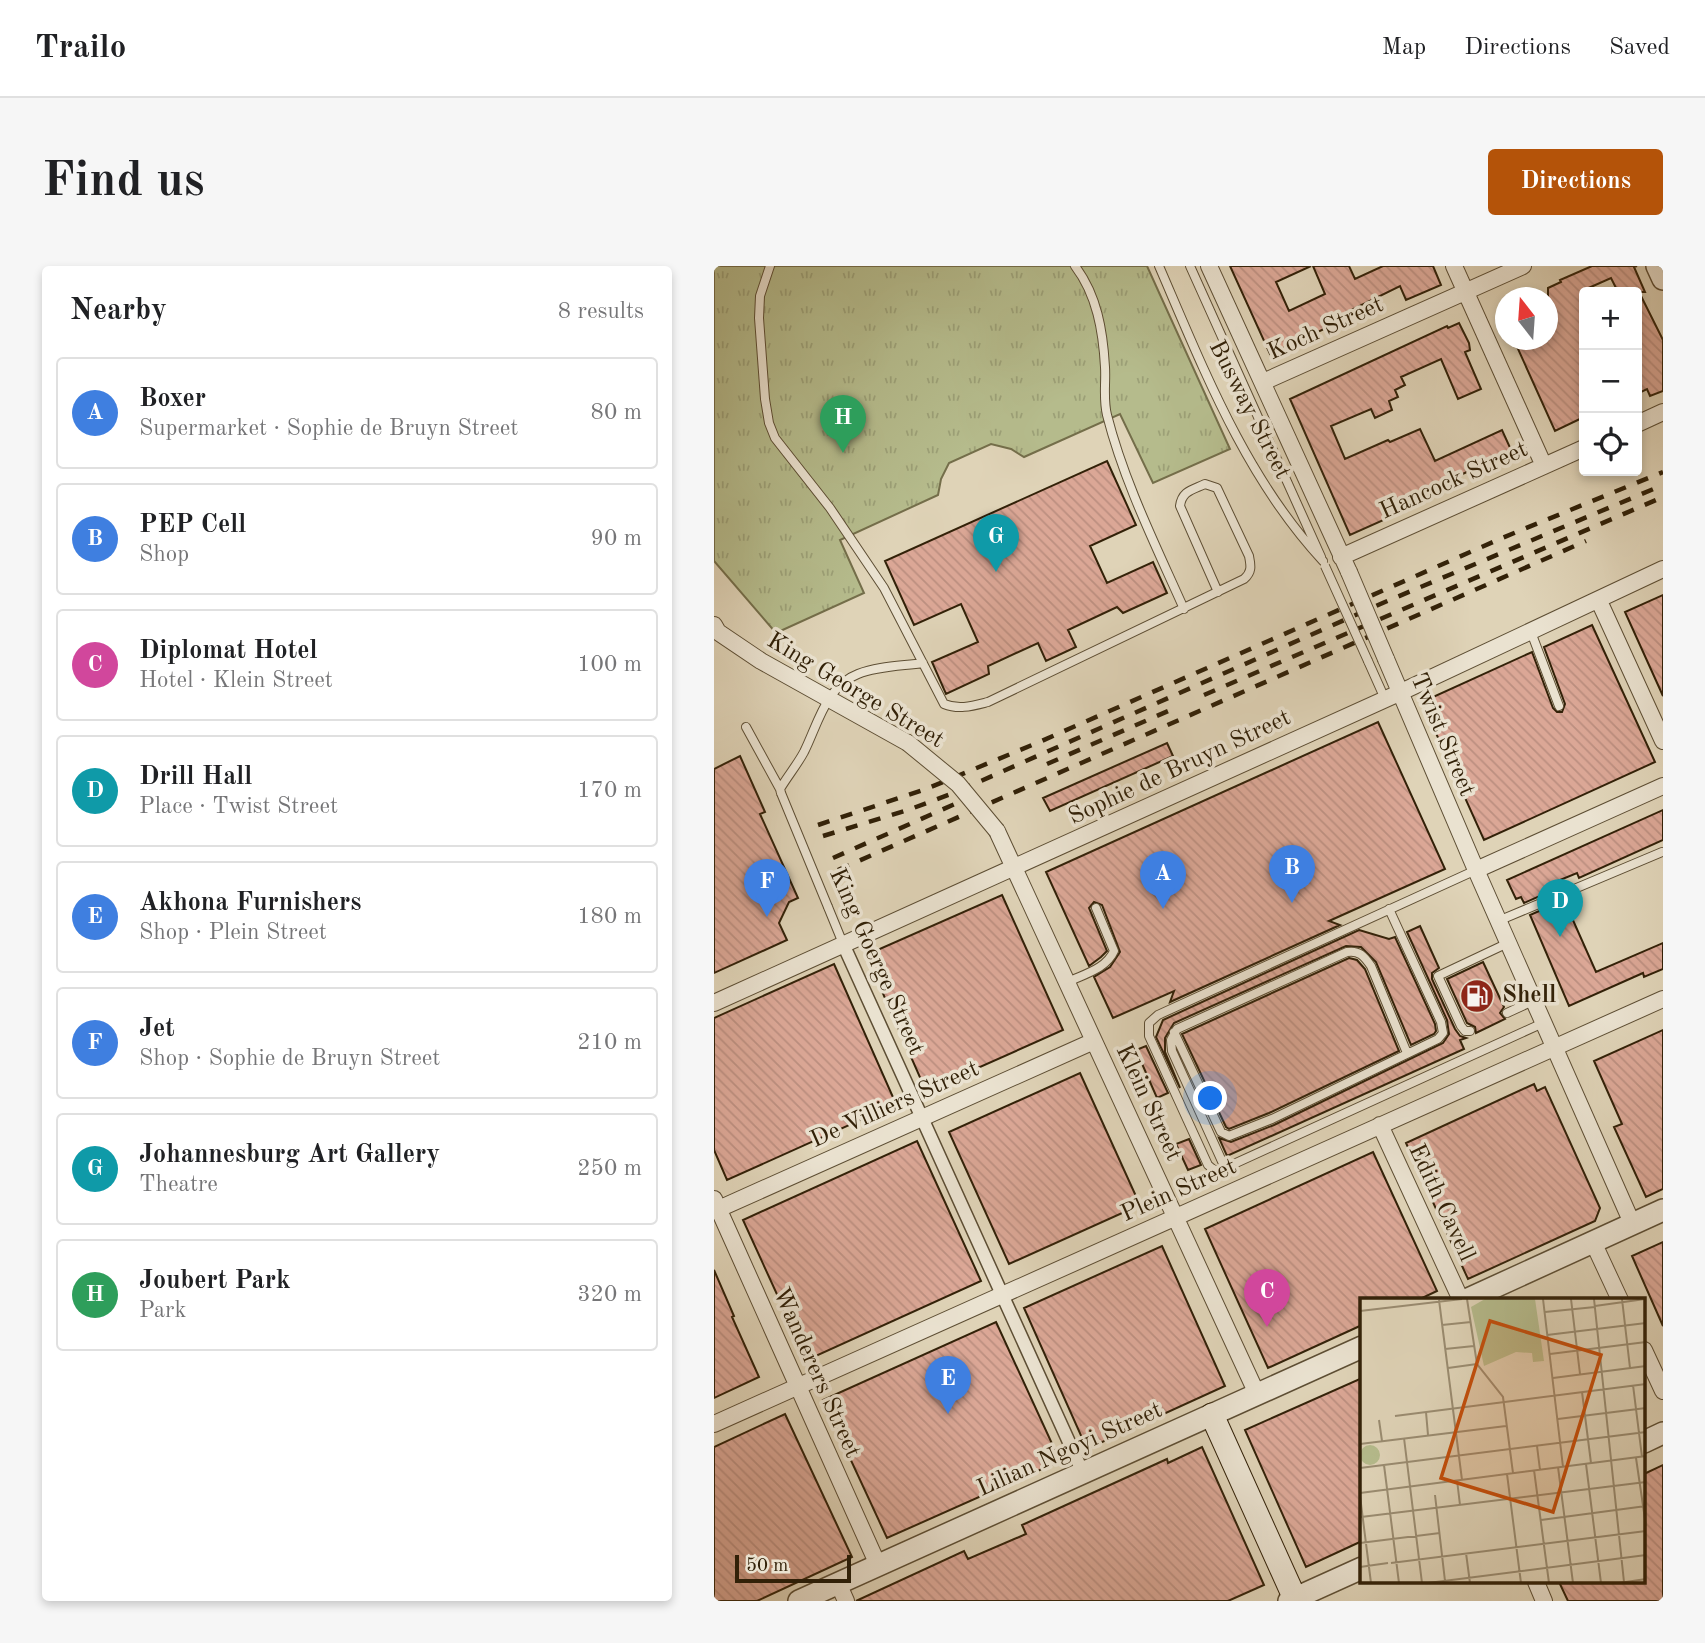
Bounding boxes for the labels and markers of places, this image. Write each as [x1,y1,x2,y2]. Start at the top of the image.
pin: H [820,395,866,453]
pin: G [973,514,1019,572]
pin: B [1269,845,1315,903]
pin: A [1140,851,1186,909]
pin: F [744,859,790,917]
pin: D [1537,879,1583,937]
fuel station icon: Shell [1458,977,1496,1015]
place label: Shell [1502,984,1556,1008]
pin: C [1244,1269,1290,1327]
pin: E [925,1356,971,1414]

